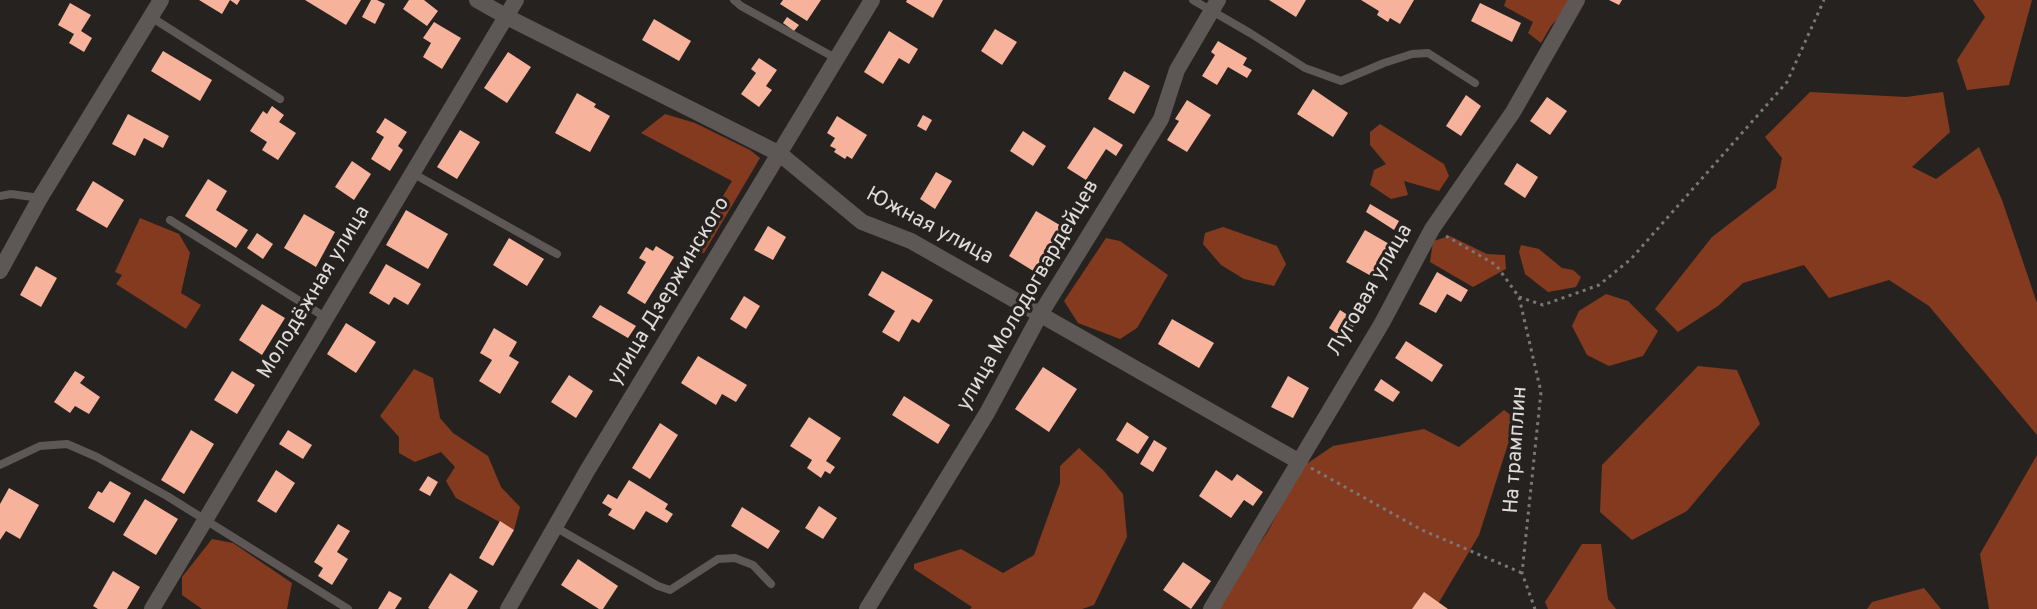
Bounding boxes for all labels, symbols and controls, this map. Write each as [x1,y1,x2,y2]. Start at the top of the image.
street label: улица Молодогвардейцев [952,176,1106,416]
street label: Южная улица [861,183,997,271]
street label: улица Дзержинского [604,193,736,391]
street label: Молодёжная улица [253,202,377,384]
street label: Луговая улица [1323,220,1419,362]
street label: На трамплин [1500,386,1534,514]

